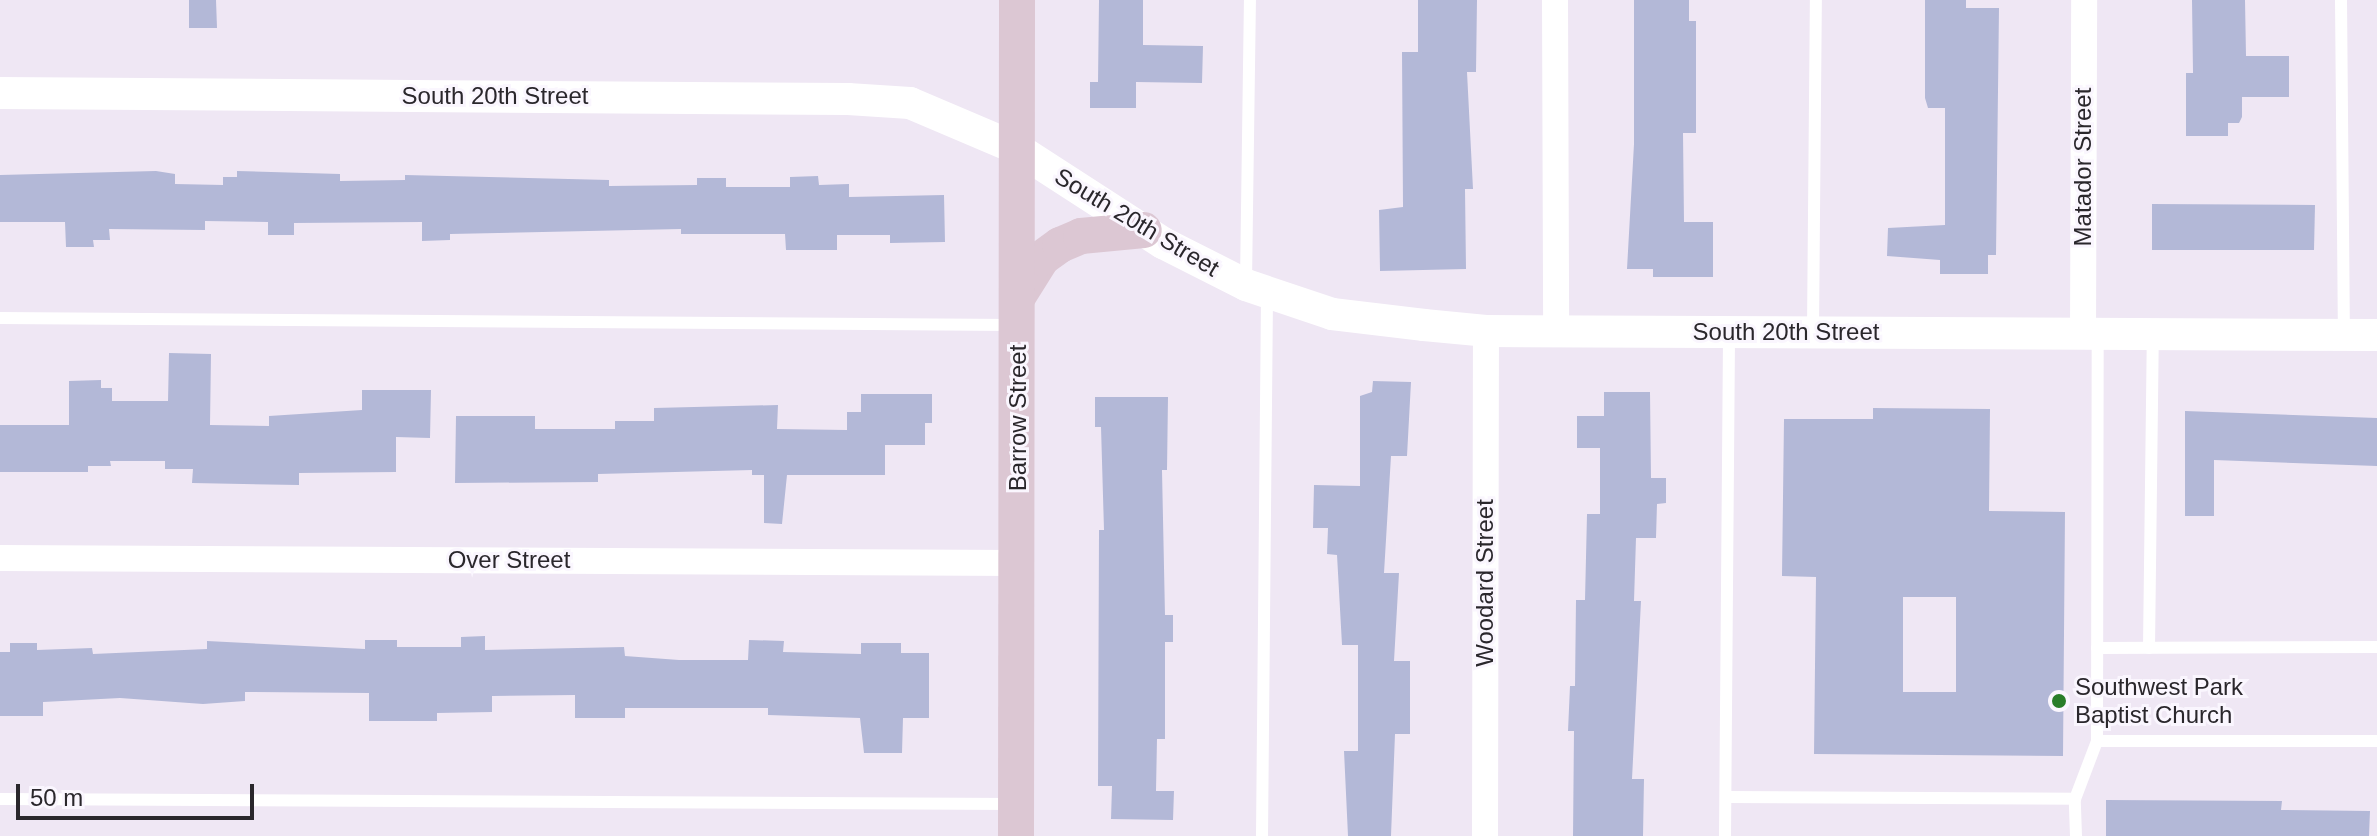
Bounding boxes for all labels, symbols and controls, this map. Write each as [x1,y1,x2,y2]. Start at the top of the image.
street label: South 20th Street [402,82,588,110]
street label: Matador Street [2069,88,2097,246]
street label: South 20th Street [1050,162,1224,282]
street label: South 20th Street [1693,318,1879,346]
street label: Barrow Street [1004,345,1032,491]
street label: Woodard Street [1471,499,1499,667]
street label: Over Street [448,546,570,574]
place label: Southwest Park Baptist Church [2075,673,2243,729]
marker: Southwest Park Baptist Church [2050,692,2068,710]
scale bar [20,768,258,818]
text: 50 m [30,784,83,811]

